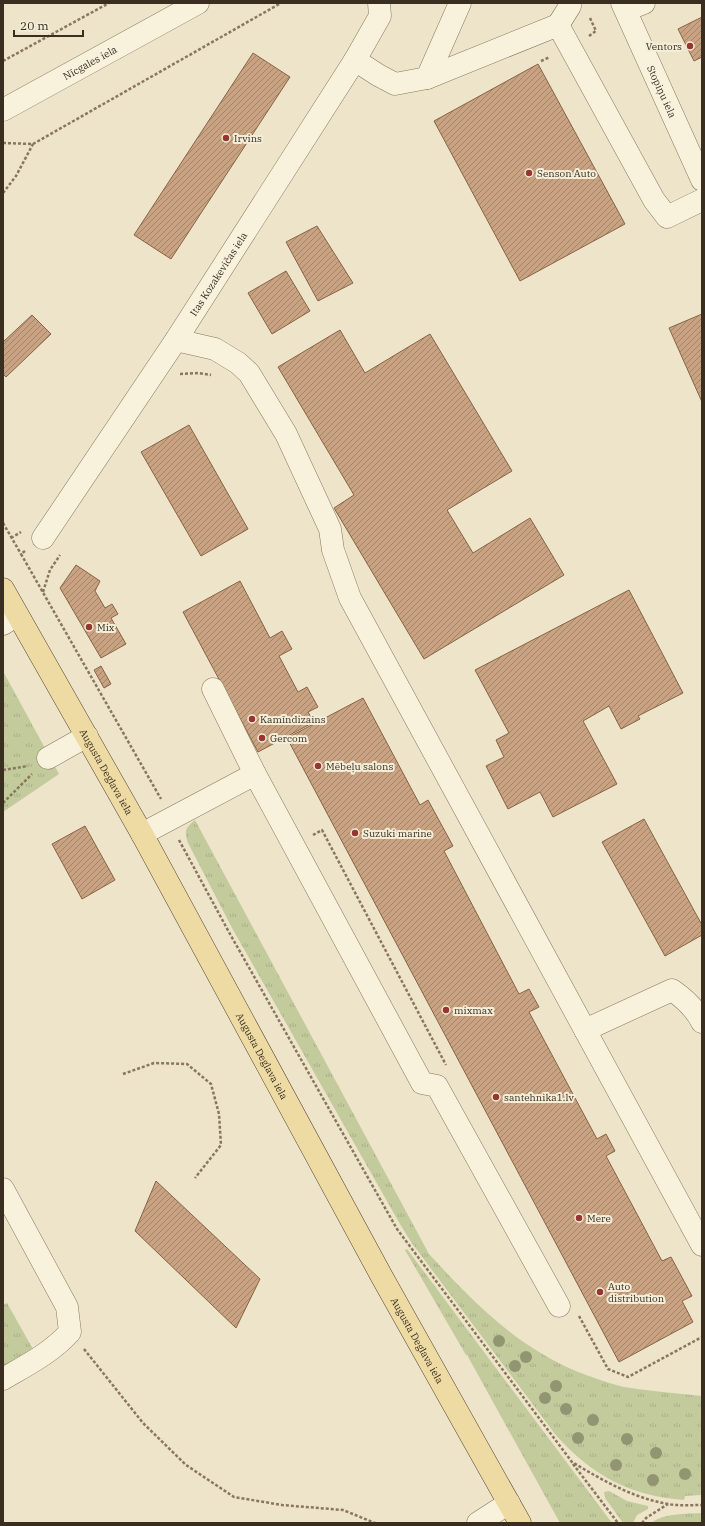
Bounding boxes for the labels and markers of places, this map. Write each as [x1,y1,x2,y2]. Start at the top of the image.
place label: Ventors [646,40,682,53]
marker: Ventors [685,41,695,51]
place label: Irvins [234,132,262,145]
marker: Irvins [221,133,231,143]
place label: Senson Auto [537,167,596,180]
marker: Senson Auto [524,168,534,178]
place label: Mix [97,621,115,634]
marker: Mix [84,622,94,632]
place label: Kamīndizains [260,713,326,726]
marker: Kamīndizains [247,714,257,724]
place label: Gercom [270,732,308,745]
marker: Gercom [257,733,267,743]
place label: Mēbeļu salons [326,760,393,773]
marker: Mēbeļu salons [313,761,323,771]
place label: Suzuki marine [363,827,432,840]
marker: Suzuki marine [350,828,360,838]
place label: mixmax [454,1004,493,1017]
marker: mixmax [441,1005,451,1015]
place label: santehnika1.lv [504,1091,574,1104]
marker: santehnika1.lv [491,1092,501,1102]
place label: Mere [587,1212,611,1225]
marker: Mere [574,1213,584,1223]
place label: Auto distribution [608,1280,665,1305]
marker: Auto distribution [595,1287,605,1297]

